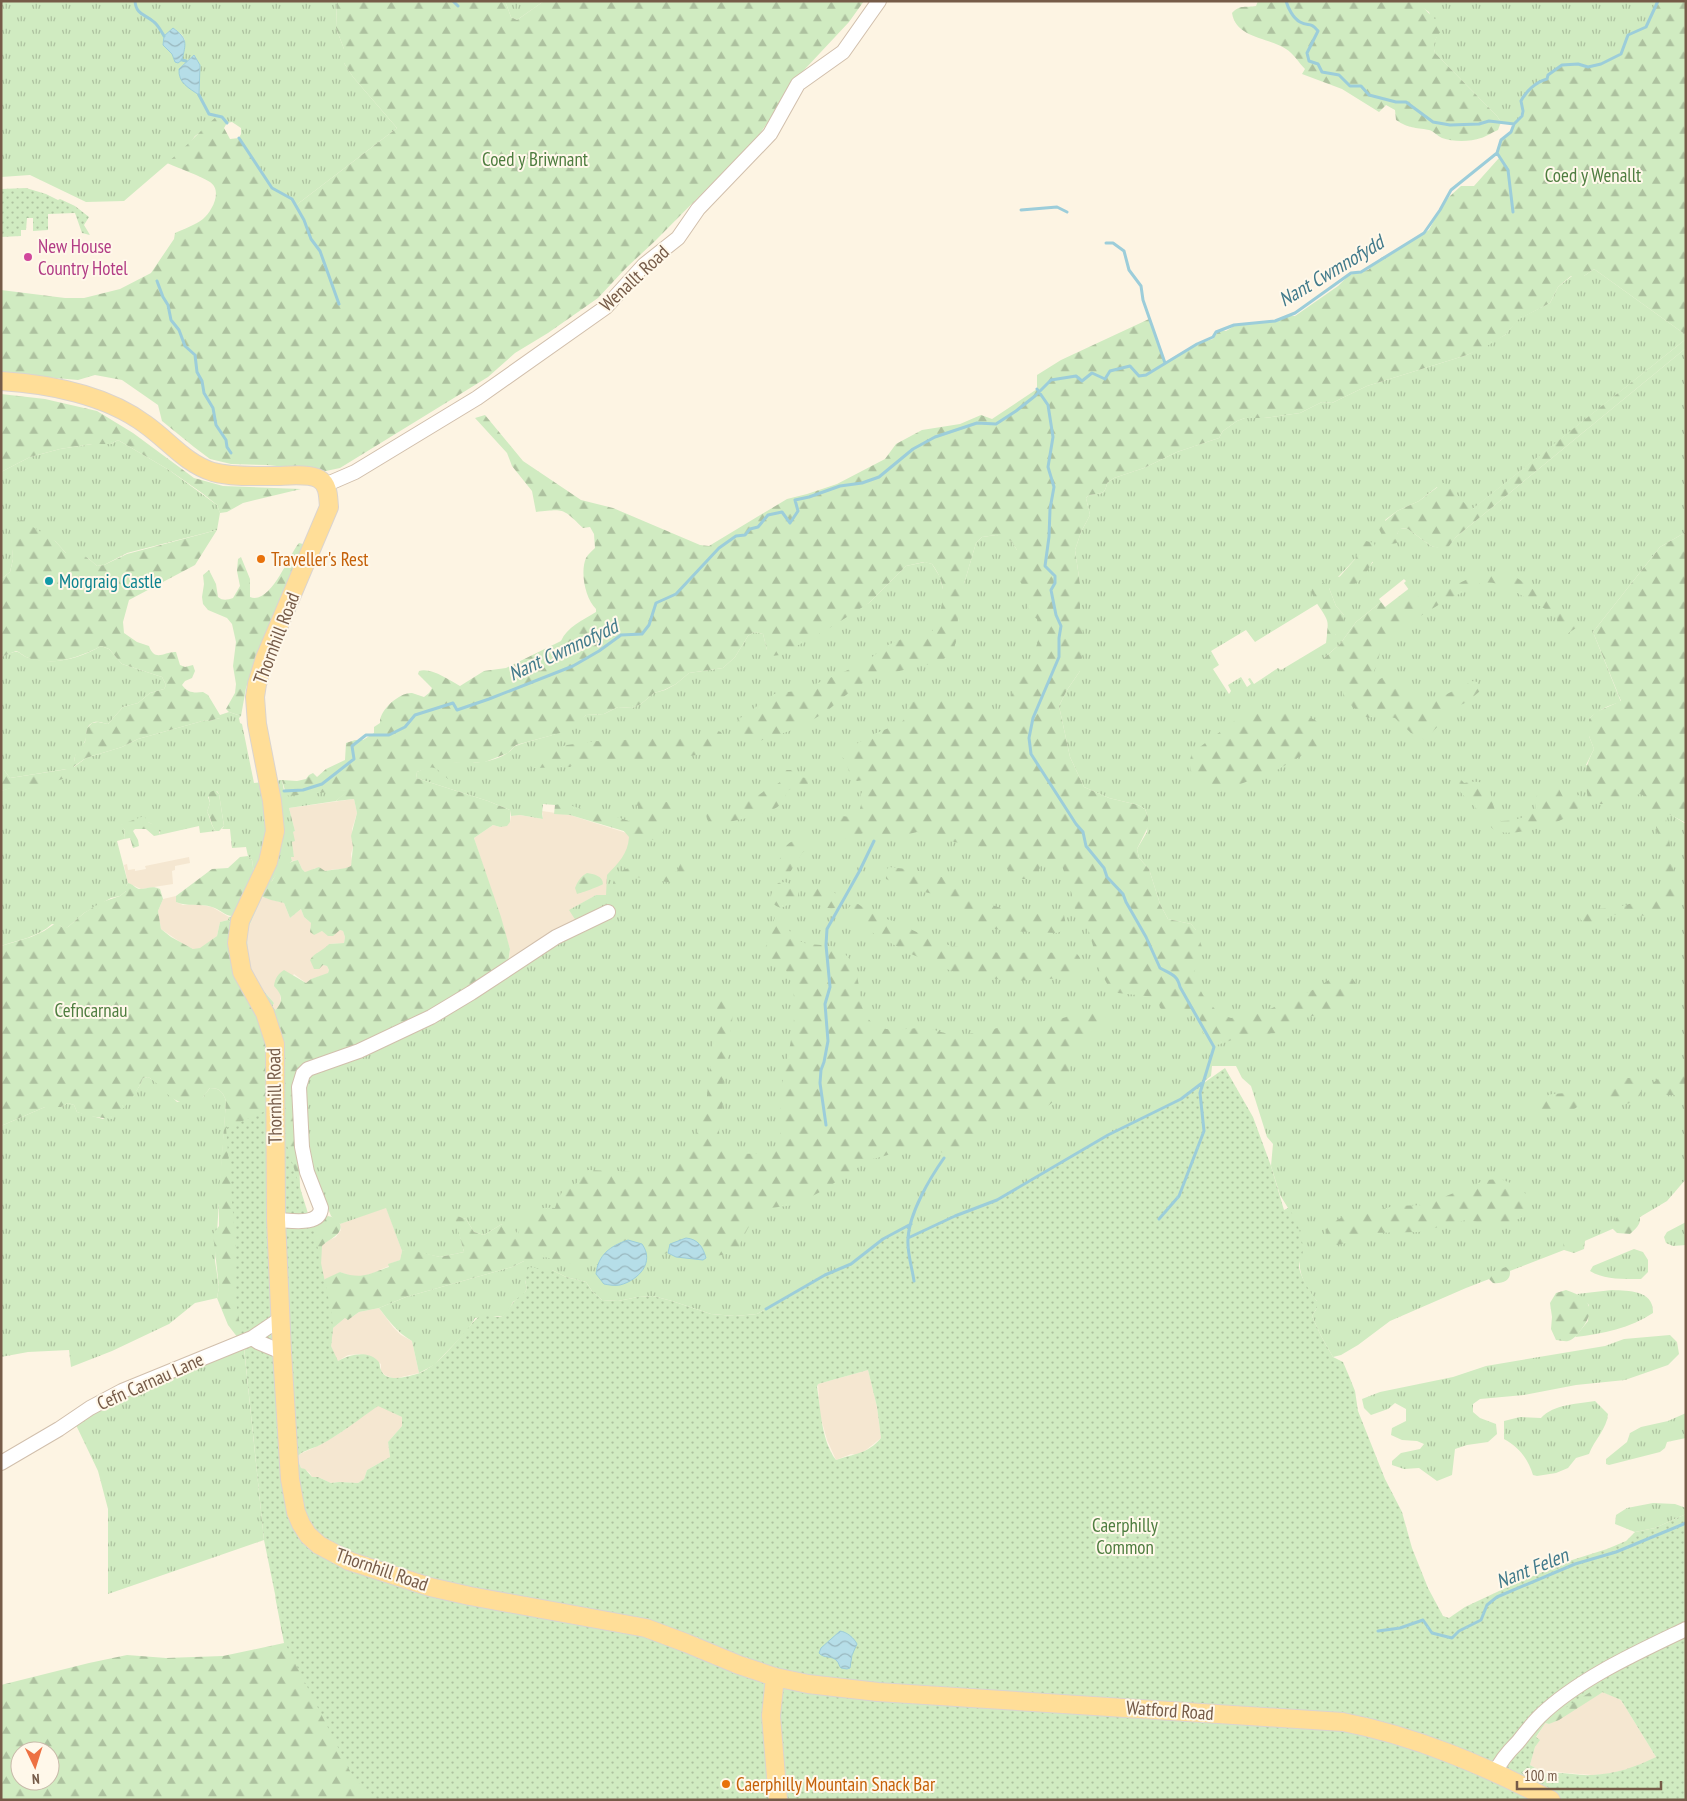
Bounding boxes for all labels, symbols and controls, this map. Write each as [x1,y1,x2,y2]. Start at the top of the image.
park label: Coed y Briwnant [482,147,589,171]
park label: Coed y Wenallt [1545,163,1642,187]
water label: Nant Cwmnofydd [1274,228,1390,312]
place label: New House Country Hotel [38,234,128,280]
street label: Wenallt Road [594,240,674,316]
marker: New House Country Hotel [22,251,34,263]
place label: Traveller's Rest [271,547,369,571]
marker: Traveller's Rest [255,553,267,565]
place label: Morgraig Castle [59,569,162,593]
marker: Morgraig Castle [43,575,55,587]
street label: Thornhill Road [248,589,304,687]
water label: Nant Cwmnofydd [504,612,624,687]
park label: Cefncarnau [55,998,128,1022]
street label: Thornhill Road [261,1048,287,1144]
street label: Cefn Carnau Lane [93,1347,207,1415]
park label: Caerphilly Common [1092,1513,1159,1559]
water label: Nant Felen [1492,1541,1573,1594]
street label: Thornhill Road [333,1542,431,1596]
street label: Watford Road [1125,1695,1215,1725]
north arrow [10,1741,60,1791]
scale bar [1517,1758,1661,1790]
text: 100 m [1524,1766,1557,1785]
text: N [32,1770,40,1788]
place label: Caerphilly Mountain Snack Bar [736,1772,936,1796]
marker: Caerphilly Mountain Snack Bar [720,1778,732,1790]

